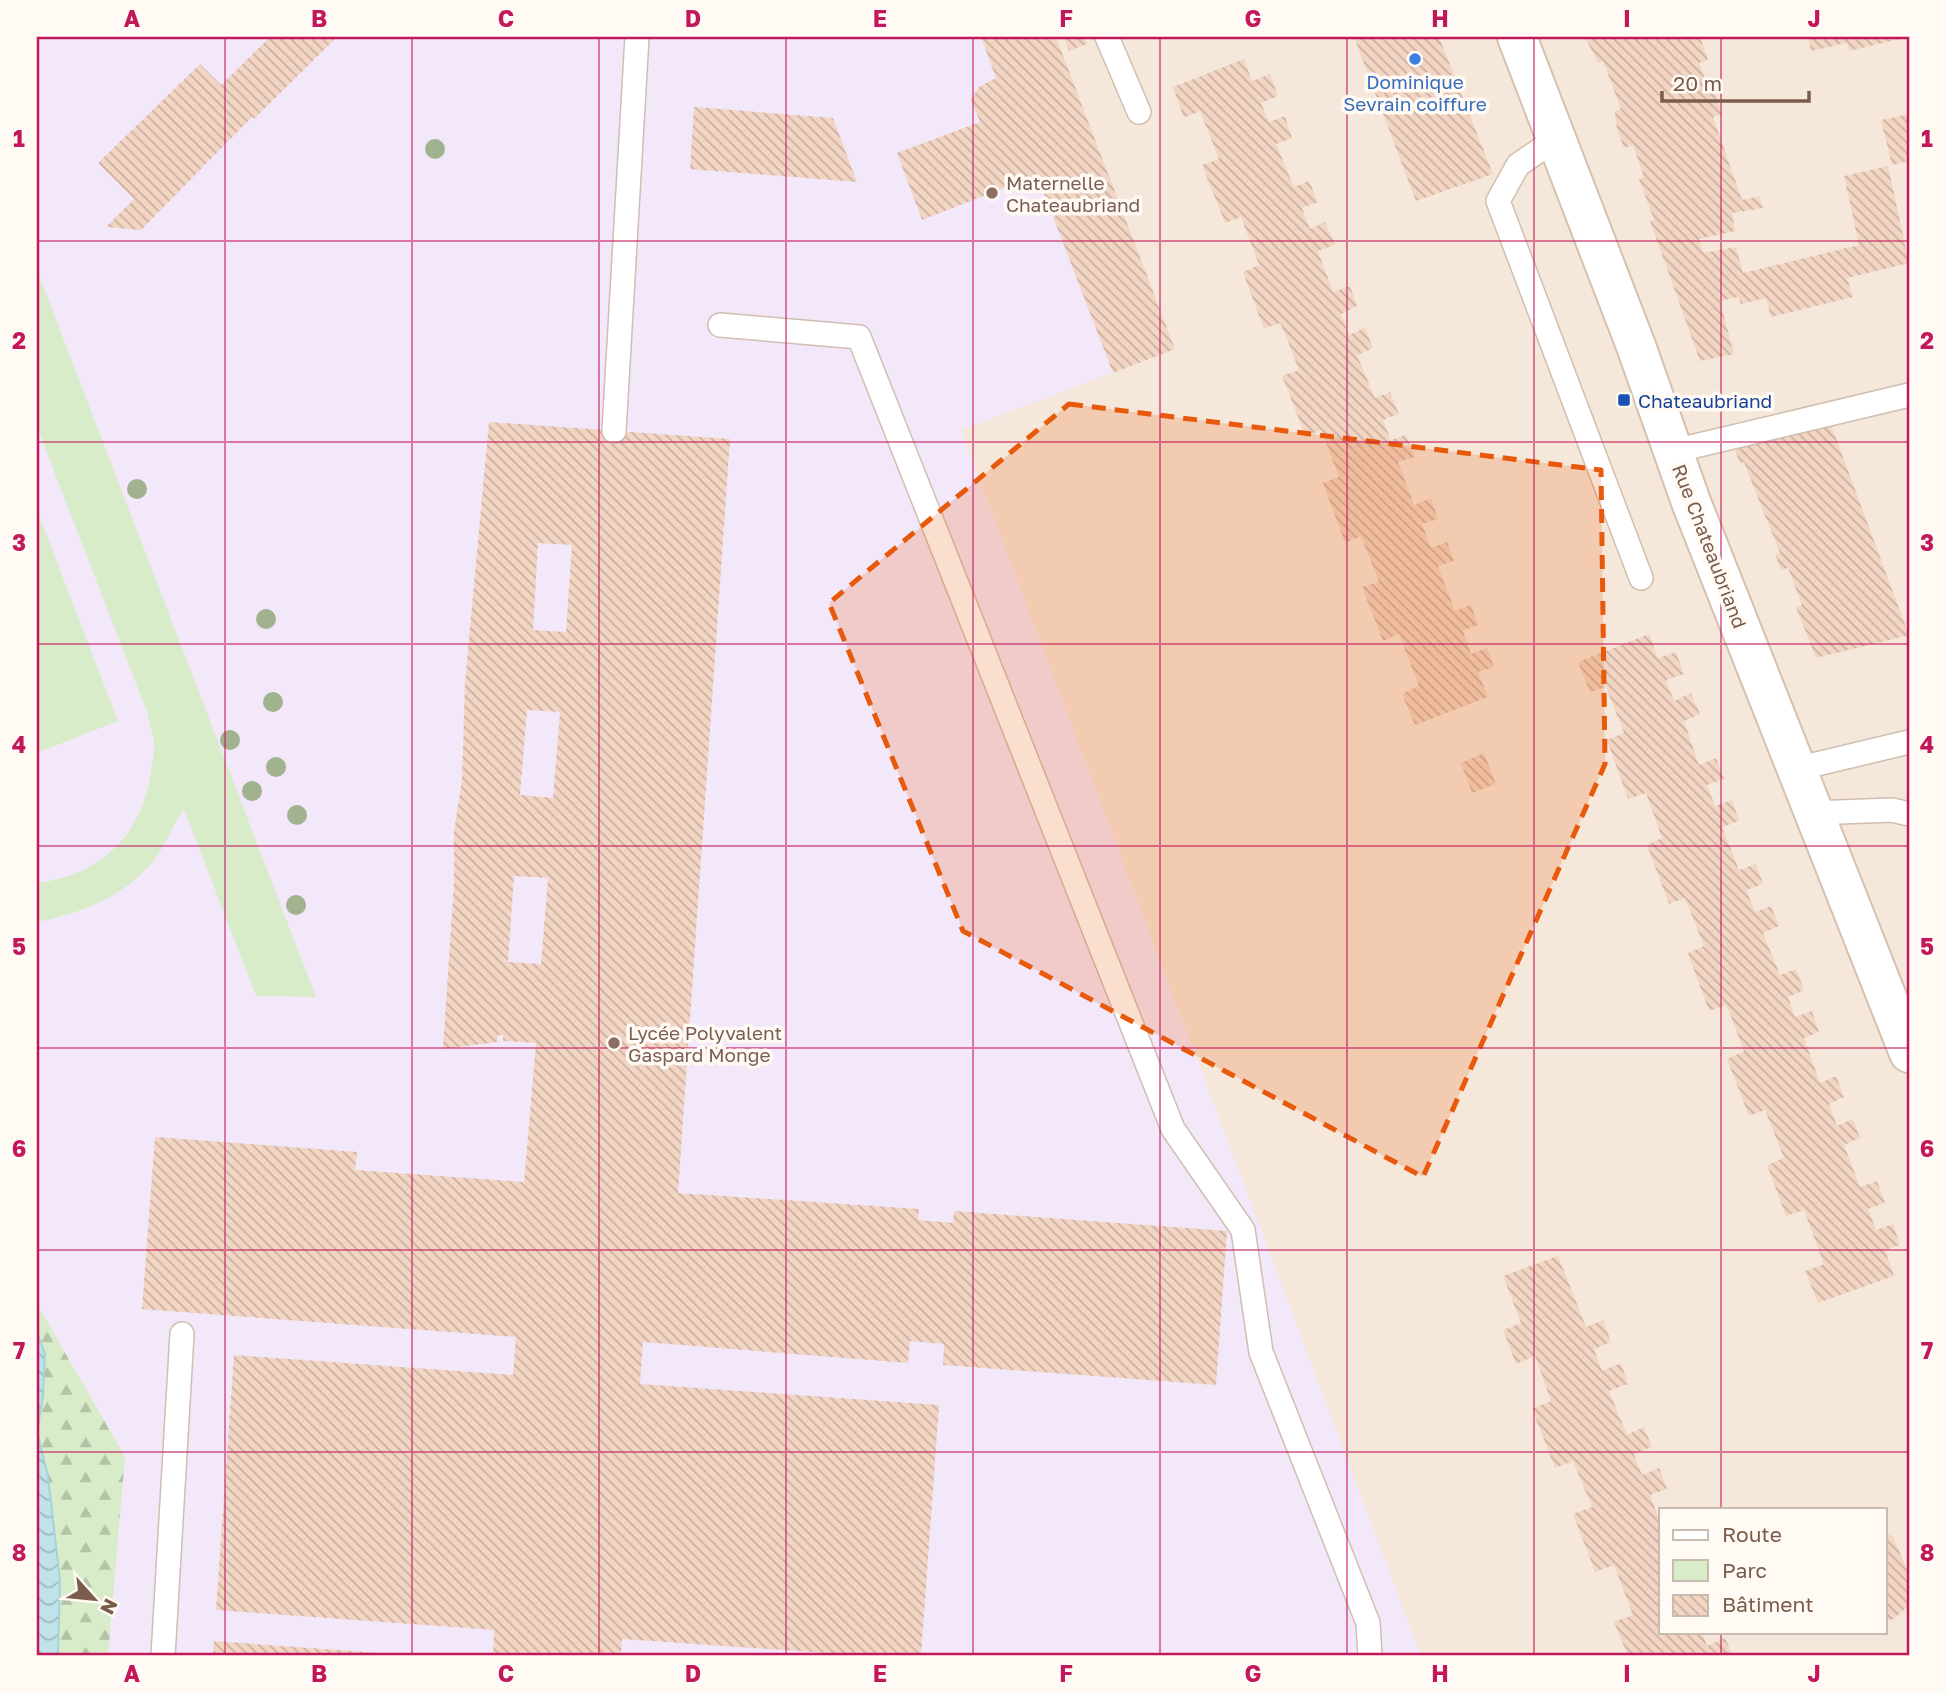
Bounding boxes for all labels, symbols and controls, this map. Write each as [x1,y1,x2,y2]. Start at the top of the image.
text: A [124,4,141,32]
text: B [311,4,327,32]
text: C [498,4,514,32]
text: D [685,4,701,32]
text: E [873,4,887,32]
text: F [1059,4,1073,32]
text: G [1245,4,1261,32]
text: H [1431,4,1449,32]
text: I [1623,4,1631,32]
text: J [1807,4,1821,32]
marker: Dominique Sevrain coiffure [1407,51,1423,67]
scale bar [1662,60,1810,104]
place label: Dominique Sevrain coiffure [1343,70,1487,115]
text: 20 m [1673,70,1722,96]
text: 1 [13,124,25,152]
text: 1 [1921,124,1933,152]
place label: Maternelle Chateaubriand [1006,171,1140,216]
marker: Maternelle Chateaubriand [984,185,1000,201]
text: 2 [12,326,26,354]
text: 2 [1920,326,1934,354]
place label: Chateaubriand [1638,389,1772,412]
marker: Chateaubriand [1616,392,1632,408]
street label: Rue Chateaubriand [1668,461,1752,631]
text: 3 [12,528,26,556]
text: 3 [1920,528,1934,556]
text: 4 [12,730,26,758]
text: 4 [1920,730,1934,758]
text: 5 [12,932,26,960]
text: 5 [1920,932,1934,960]
place label: Lycée Polyvalent Gaspard Monge [628,1021,782,1066]
marker: Lycée Polyvalent Gaspard Monge [606,1035,622,1051]
text: 6 [12,1134,26,1162]
text: 6 [1920,1134,1934,1162]
text: 7 [13,1336,25,1364]
text: 7 [1921,1336,1933,1364]
legend [1659,1508,1886,1634]
text: Route [1722,1521,1782,1547]
text: 8 [12,1538,26,1566]
text: 8 [1920,1538,1934,1566]
text: Parc [1722,1557,1767,1583]
north arrow [60,1564,130,1634]
text: Bâtiment [1722,1591,1814,1617]
text: N [96,1595,123,1619]
text: A [124,1659,141,1687]
text: B [311,1659,327,1687]
text: C [498,1659,514,1687]
text: D [685,1659,701,1687]
text: E [873,1659,887,1687]
text: F [1059,1659,1073,1687]
text: G [1245,1659,1261,1687]
text: H [1431,1659,1449,1687]
text: I [1623,1659,1631,1687]
text: J [1807,1659,1821,1687]

